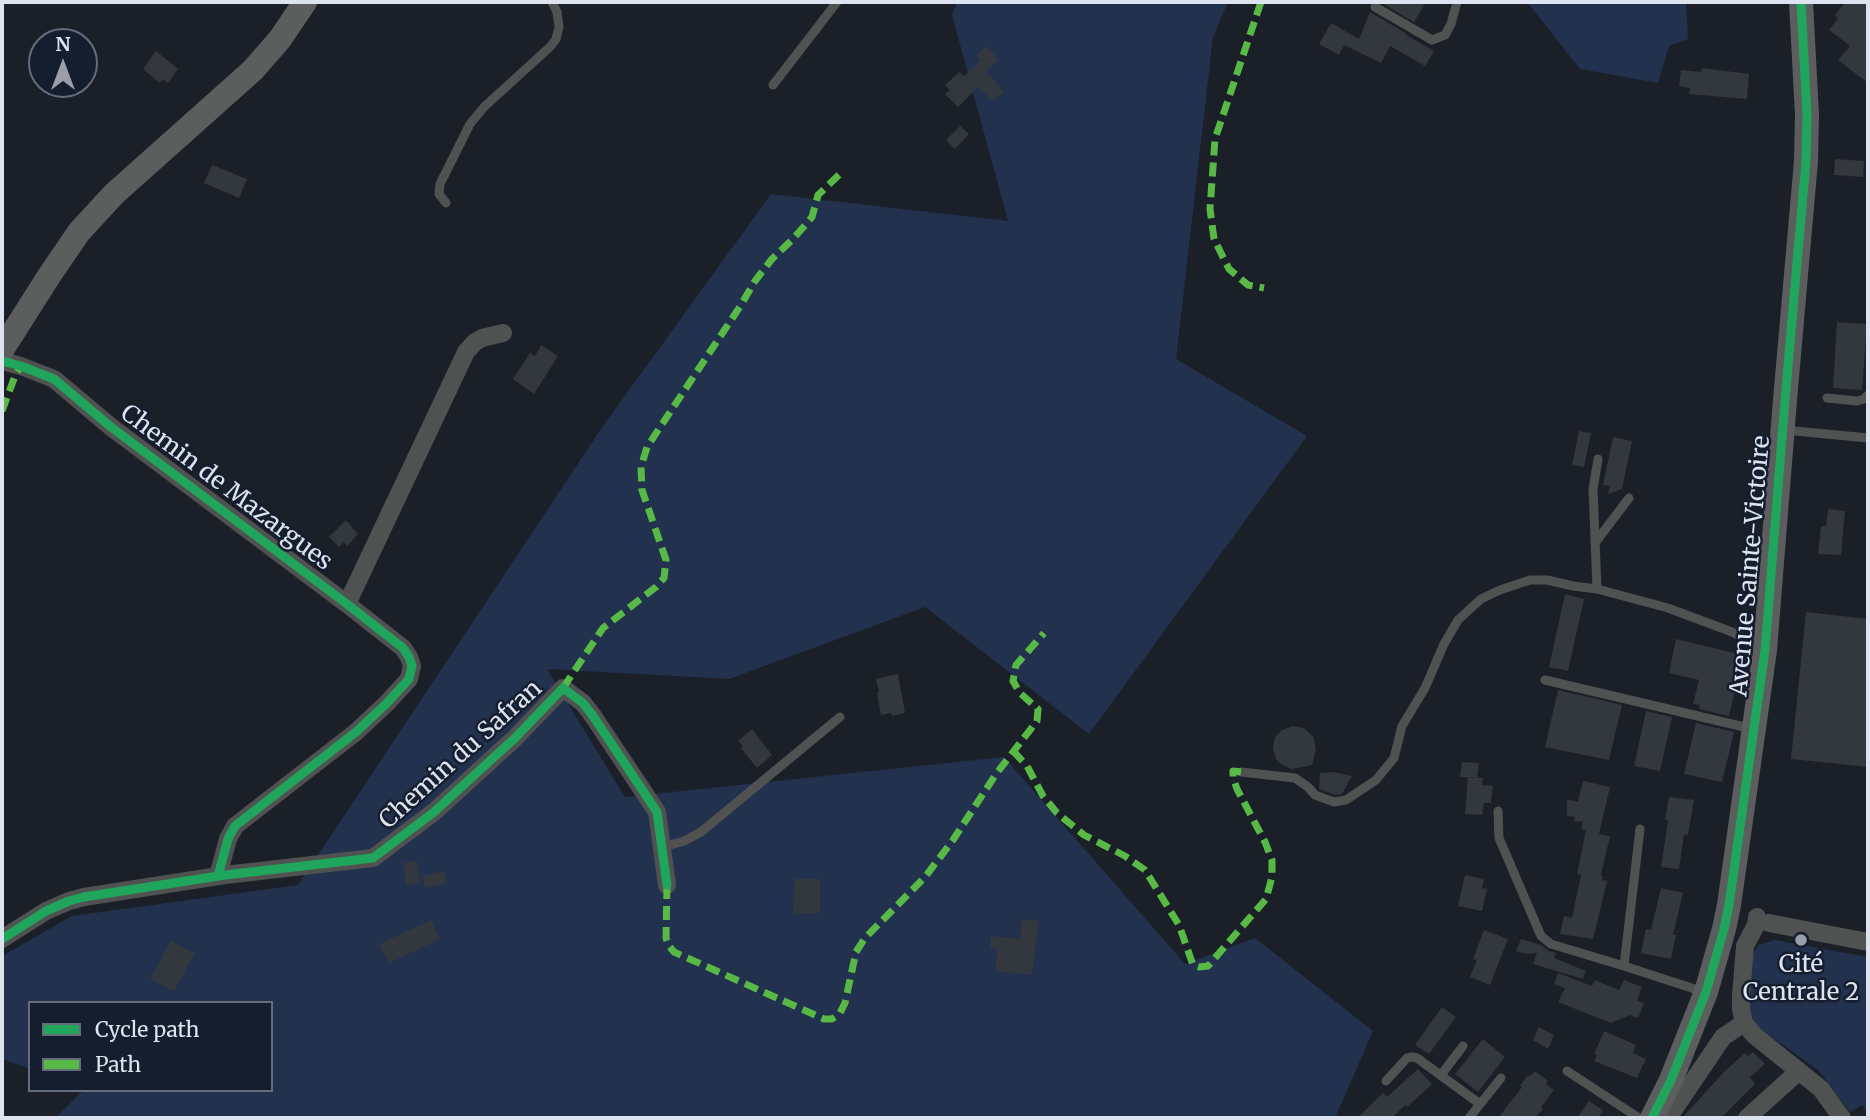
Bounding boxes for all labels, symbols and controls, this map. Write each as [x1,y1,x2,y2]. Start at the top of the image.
north arrow [28,28,98,98]
text: N [55,32,71,56]
street label: Chemin de Mazargues [115,399,337,577]
street label: Avenue Sainte-Victoire [1725,434,1777,698]
street label: Chemin du Safran [374,675,548,835]
marker: Cité Centrale 2 [1793,932,1809,948]
place label: Cité Centrale 2 [1743,951,1859,1007]
legend [28,1001,273,1092]
text: Cycle path [95,1016,199,1043]
text: Path [95,1051,141,1078]

